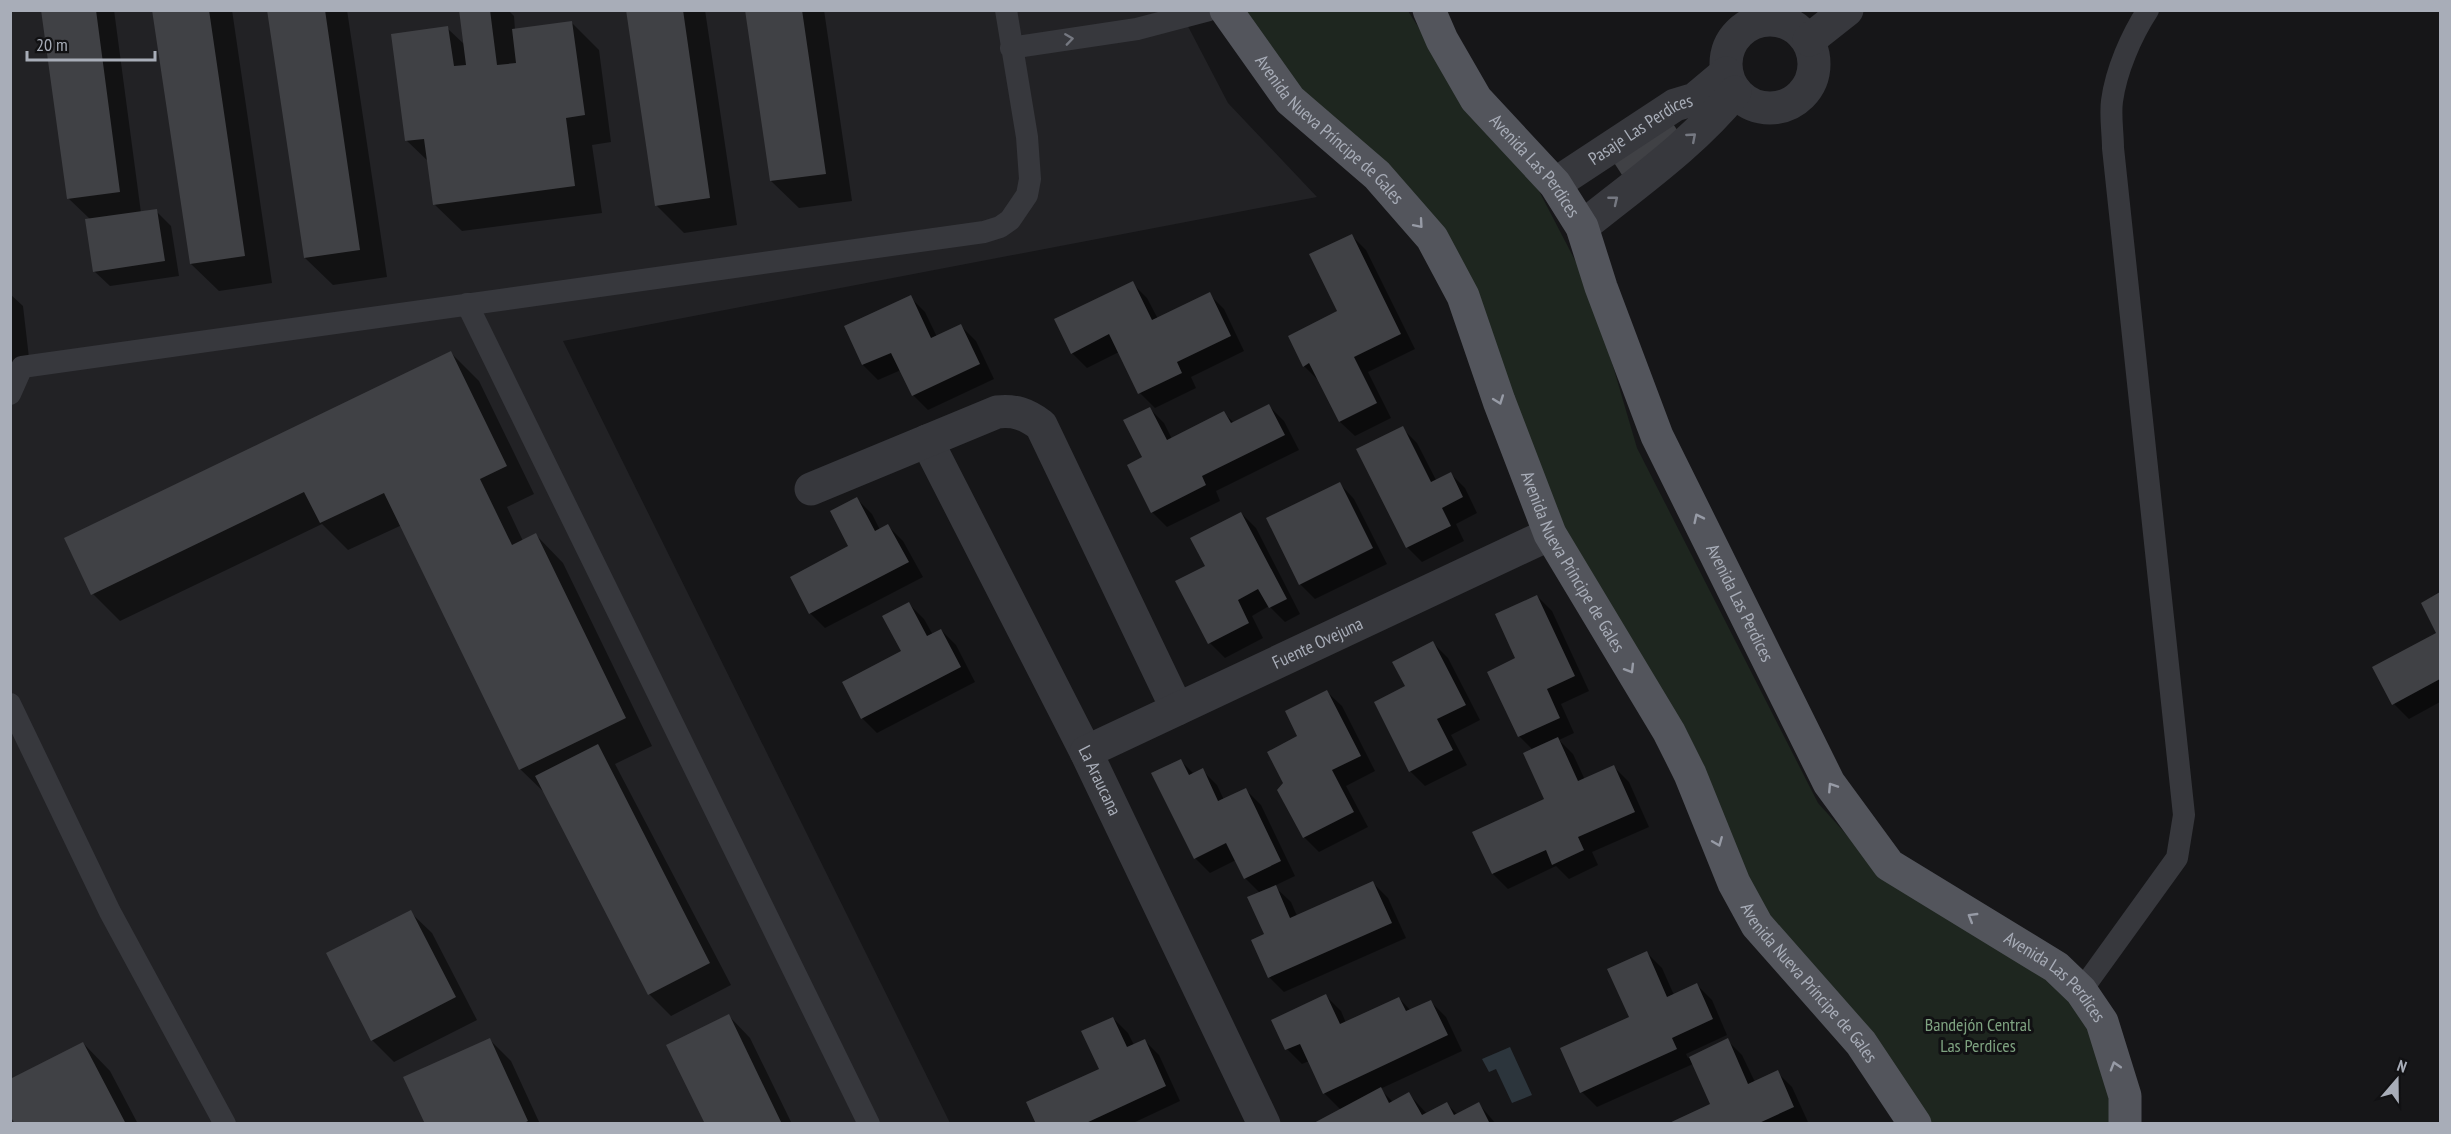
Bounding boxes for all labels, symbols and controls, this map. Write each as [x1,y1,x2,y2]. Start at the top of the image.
scale bar [27,24,154,62]
text: 20 m [36,33,68,56]
one-way arrow [1064,34,1073,46]
street label: Avenida Nueva Príncipe de Gales [1251,50,1409,209]
street label: Pasaje Las Perdices [1584,88,1695,170]
street label: Avenida Las Perdices [1485,109,1585,222]
one-way arrow [1686,133,1696,144]
one-way arrow [1608,197,1619,208]
one-way arrow [1412,217,1423,228]
one-way arrow [1491,394,1504,405]
street label: Avenida Nueva Príncipe de Gales [1516,468,1630,656]
one-way arrow [1694,514,1706,525]
street label: Avenida Las Perdices [1701,540,1779,665]
street label: Fuente Ovejuna [1268,612,1367,674]
one-way arrow [1623,663,1635,673]
street label: La Araucana [1074,741,1127,819]
one-way arrow [1829,782,1840,793]
one-way arrow [1711,836,1723,847]
street label: Avenida Nueva Príncipe de Gales [1736,898,1883,1067]
one-way arrow [1968,913,1978,925]
street label: Avenida Las Perdices [2000,926,2111,1026]
park label: Bandejón Central Las Perdices [1925,1013,2032,1057]
north arrow [2367,1050,2427,1110]
text: N [2395,1055,2410,1077]
one-way arrow [2110,1061,2123,1072]

